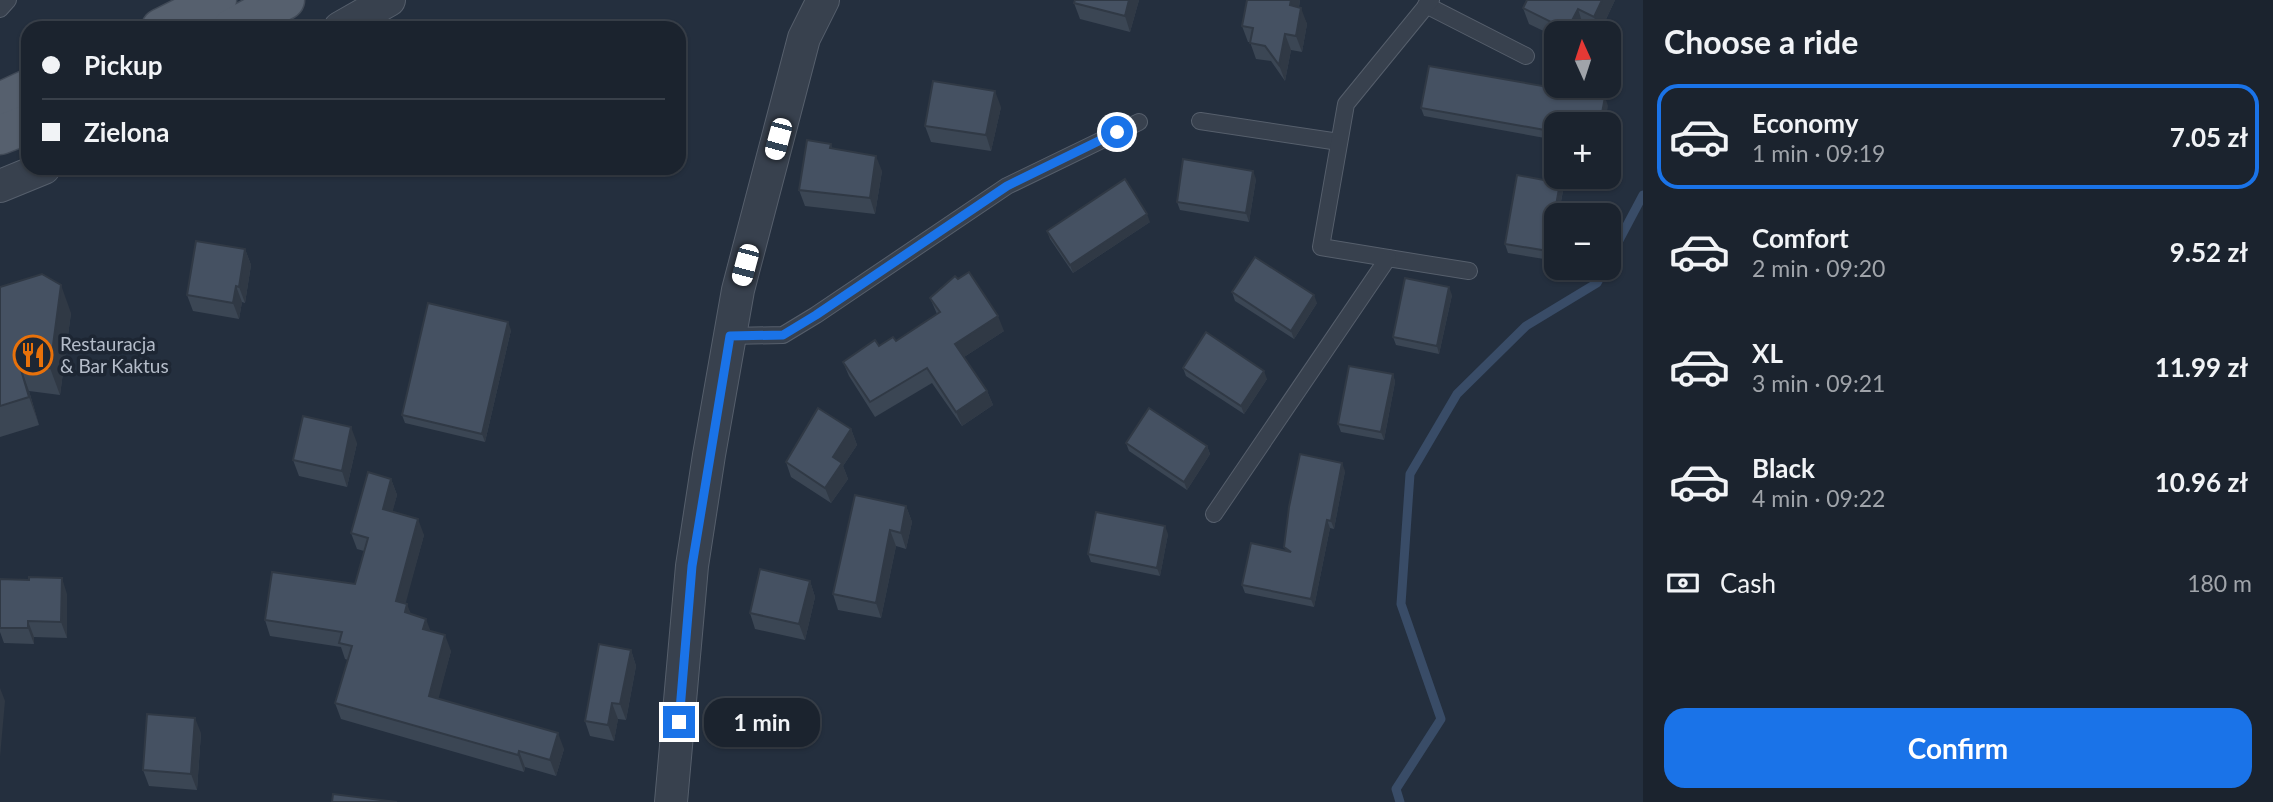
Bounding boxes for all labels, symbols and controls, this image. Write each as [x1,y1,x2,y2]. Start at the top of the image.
north arrow [1544,21,1620,98]
map controls [1544,21,1621,280]
text: Choose a ride [1664,22,1858,61]
text: Pickup [84,49,163,81]
icon: car [1668,105,1731,168]
text: Economy [1752,107,1858,139]
button: + [1544,112,1621,189]
text: Zielona [84,116,169,148]
car [763,116,794,162]
route start [1101,116,1133,148]
text: 7.05 zł [2170,121,2248,153]
text: 1 min · 09:19 [1752,139,1885,167]
button: − [1544,203,1621,280]
icon: car [1668,220,1731,283]
text: Comfort [1752,222,1849,254]
text: 9.52 zł [2170,236,2248,268]
car [730,242,761,288]
text: 2 min · 09:20 [1752,254,1885,282]
place label: Restauracja & Bar Kaktus [60,332,169,377]
restaurant icon: Restauracja & Bar Kaktus [12,334,54,376]
icon: car [1668,335,1731,398]
text: XL [1752,337,1783,369]
text: 11.99 zł [2155,351,2248,383]
text: 3 min · 09:21 [1752,369,1885,397]
icon: car [1668,450,1731,513]
text: Black [1752,452,1815,484]
text: 10.96 zł [2155,466,2248,498]
text: 4 min · 09:22 [1752,484,1885,512]
icon: cash [1664,564,1702,602]
text: Cash [1720,567,1776,599]
text: 180 m [2187,569,2252,597]
callout: 1 min [704,698,819,746]
route end [663,706,695,738]
text: 1 min [733,708,791,736]
button: Confirm [1664,708,2252,788]

